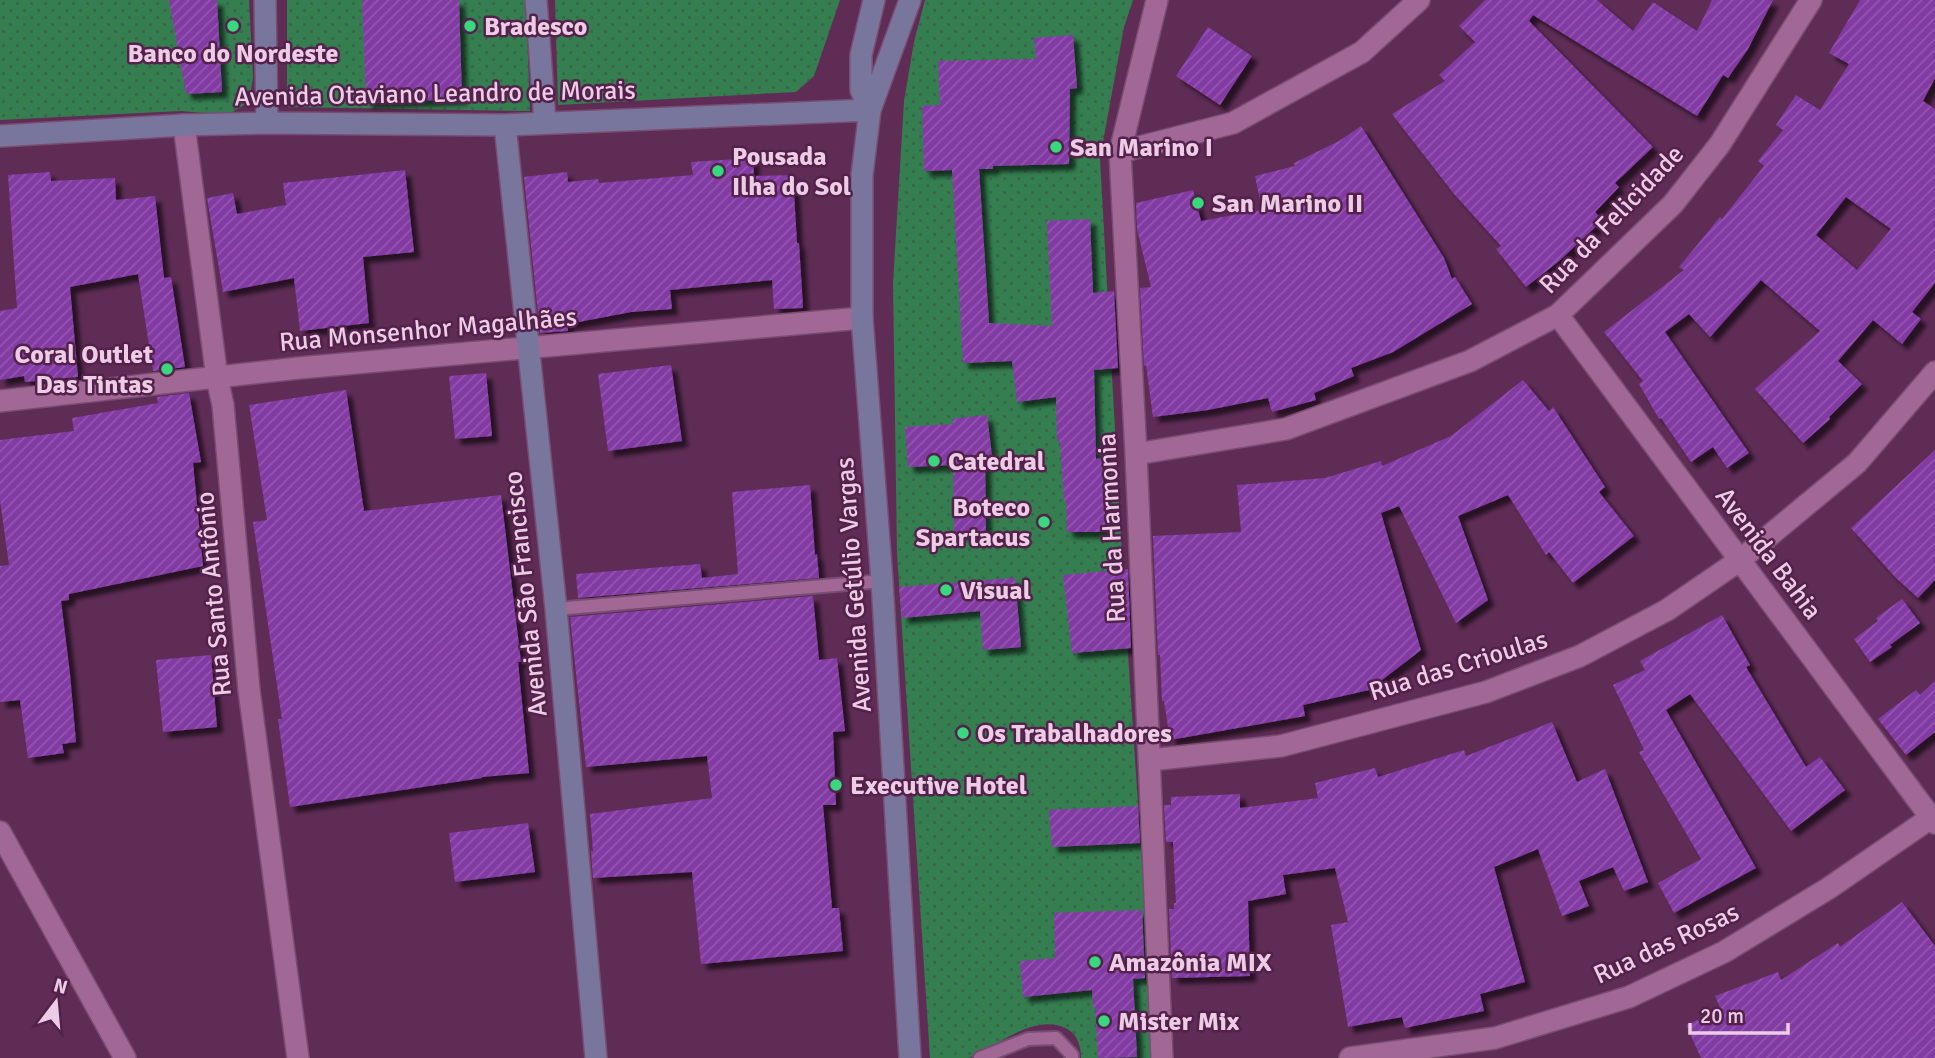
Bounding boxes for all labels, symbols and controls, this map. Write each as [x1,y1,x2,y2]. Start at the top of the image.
place label: Bradesco [484,11,587,43]
marker: Banco do Nordeste [225,18,241,34]
marker: Bradesco [462,18,478,34]
place label: Banco do Nordeste [128,38,338,70]
street label: Avenida Otaviano Leandro de Morais [234,74,636,114]
place label: San Marino I [1070,132,1213,164]
marker: San Marino I [1048,139,1064,155]
street label: Rua da Felicidade [1533,139,1691,301]
place label: Pousada Ilha do Sol [732,141,851,203]
marker: Pousada Ilha do Sol [710,163,726,179]
place label: San Marino II [1212,188,1363,220]
marker: San Marino II [1190,195,1206,211]
street label: Rua Monsenhor Magalhães [278,301,578,359]
place label: Coral Outlet Das Tintas [15,339,153,401]
marker: Coral Outlet Das Tintas [159,361,175,377]
street label: Rua da Harmonia [1091,432,1133,624]
place label: Catedral [948,446,1045,478]
marker: Catedral [926,453,942,469]
street label: Avenida Getúlio Vargas [829,456,879,713]
street label: Avenida São Francisco [497,469,555,718]
street label: Avenida Bahia [1708,481,1828,626]
street label: Rua Santo Antônio [189,490,239,698]
place label: Boteco Spartacus [916,492,1030,554]
marker: Boteco Spartacus [1036,514,1052,530]
place label: Visual [960,575,1031,607]
marker: Visual [938,582,954,598]
street label: Rua das Crioulas [1365,624,1551,708]
place label: Os Trabalhadores [977,718,1172,750]
marker: Os Trabalhadores [955,725,971,741]
place label: Executive Hotel [850,770,1027,802]
marker: Executive Hotel [828,777,844,793]
street label: Rua das Rosas [1589,896,1744,992]
place label: Amazônia MIX [1109,947,1272,979]
marker: Amazônia MIX [1087,954,1103,970]
north arrow [21,967,91,1037]
text: N [51,973,70,1000]
scale bar [1690,992,1788,1036]
text: 20 m [1700,1003,1744,1029]
place label: Mister Mix [1118,1006,1240,1038]
marker: Mister Mix [1096,1013,1112,1029]

